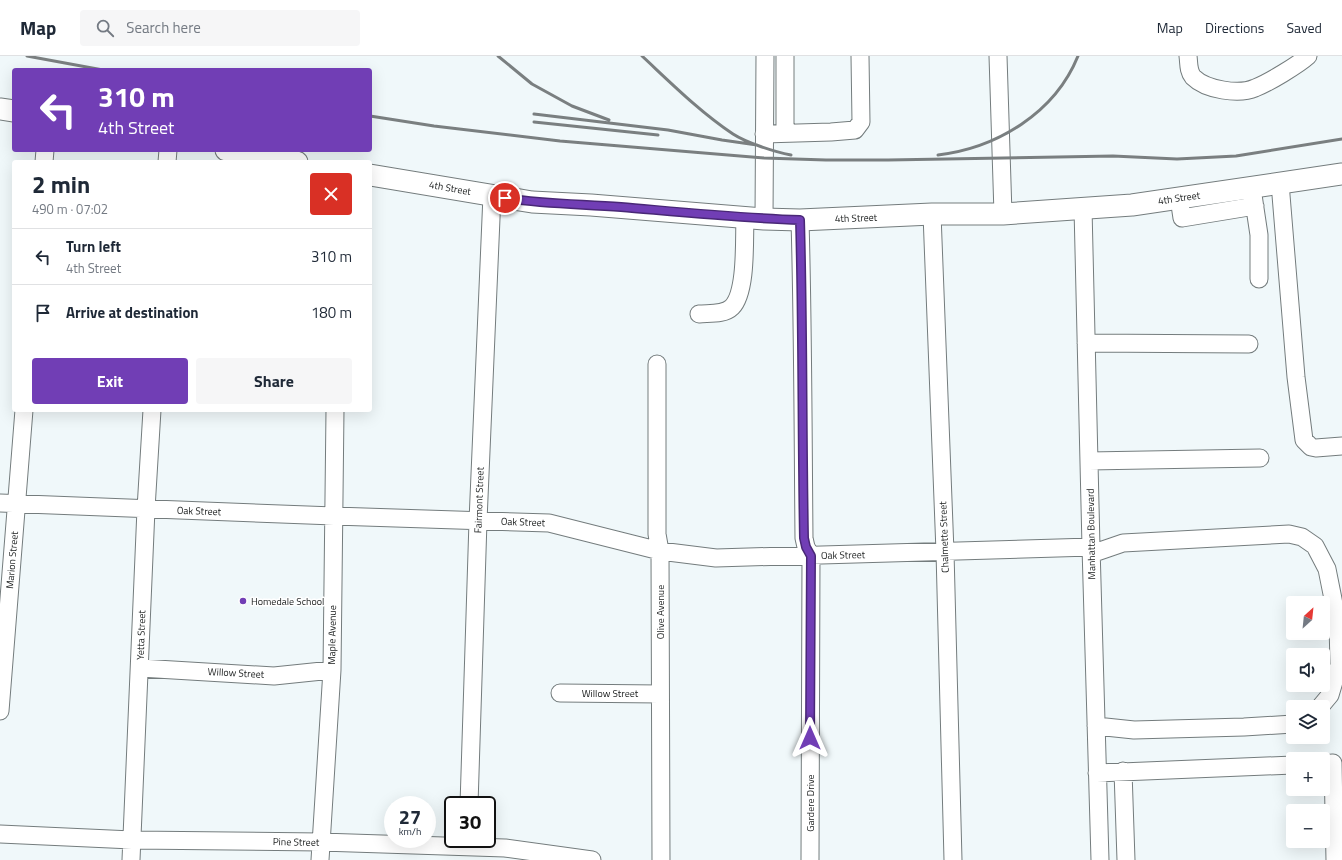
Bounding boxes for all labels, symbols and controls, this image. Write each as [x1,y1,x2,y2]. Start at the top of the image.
search box [80,10,360,46]
text: Map [20,13,56,42]
text: Search here [126,16,201,39]
icon: search [94,17,116,39]
text: Map [1157,17,1183,38]
text: Directions [1205,17,1264,38]
text: Saved [1286,17,1322,38]
text: 310 m [98,75,175,118]
icon: left [32,84,84,136]
text: 4th Street [98,114,174,141]
text: 2 min [32,166,90,202]
button: close [310,173,352,215]
street label: 4th Street [428,177,473,199]
pin [488,181,522,215]
icon: arrive [494,187,516,209]
street label: 4th Street [1157,188,1202,208]
text: 490 m · 07:02 [32,199,108,219]
street label: 4th Street [835,210,878,226]
text: Turn left [66,235,121,258]
text: 310 m [311,245,352,268]
icon: left [32,246,54,268]
text: 4th Street [66,258,121,278]
text: Arrive at destination [66,301,199,324]
text: 180 m [311,301,352,324]
icon: arrive [32,302,54,324]
button: Exit [32,358,188,404]
button: Share [196,358,352,404]
street label: Fairmont Street [470,466,488,533]
street label: Manhattan Boulevard [1083,488,1099,580]
street label: Chalmette Street [935,500,953,573]
street label: Oak Street [177,503,222,519]
street label: Oak Street [501,514,546,530]
street label: Marion Street [2,530,22,589]
street label: Oak Street [821,547,866,563]
street label: Olive Avenue [653,585,668,639]
place label: Homedale School [251,594,324,609]
marker: Homedale School [238,596,248,606]
north arrow [1286,596,1330,640]
map controls [1286,596,1330,848]
street label: Maple Avenue [324,605,340,665]
street label: Yetta Street [133,609,149,660]
button: sound [1286,648,1330,692]
street label: Willow Street [207,664,265,682]
street label: Willow Street [582,686,639,701]
button: layers [1286,700,1330,744]
position arrow [789,717,831,759]
button: + [1286,752,1330,796]
street label: Gardere Drive [803,774,818,832]
speed limit sign: 30 [444,796,496,848]
text: 27 [399,801,421,832]
button: − [1286,804,1330,848]
text: km/h [399,824,421,839]
street label: Pine Street [273,834,320,850]

